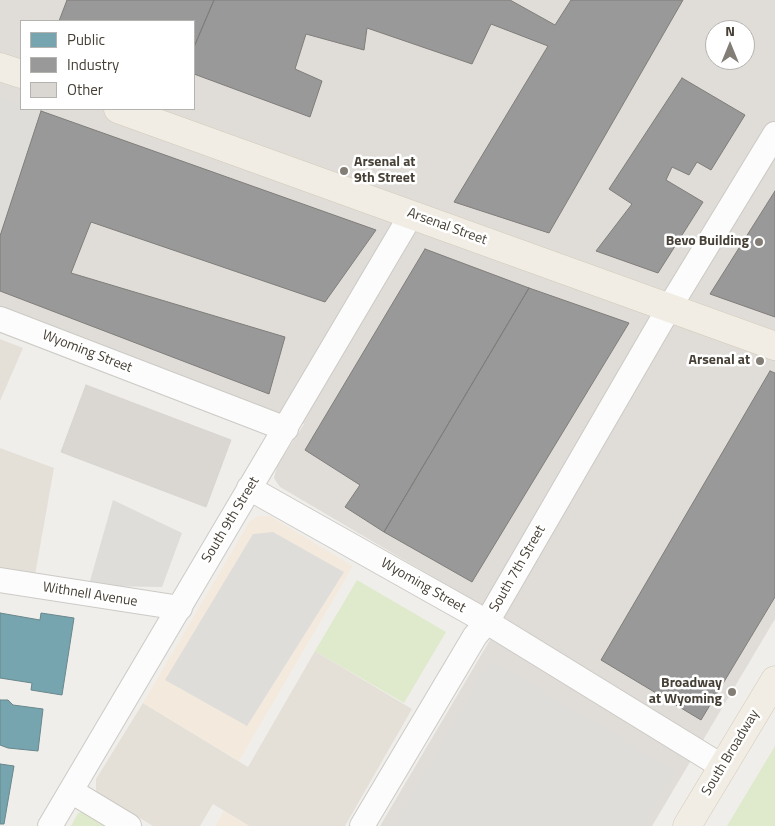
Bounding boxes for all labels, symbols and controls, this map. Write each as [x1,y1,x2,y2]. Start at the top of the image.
legend [20,20,195,110]
north arrow [705,20,755,70]
text: N [725,20,735,41]
text: Public [67,28,105,51]
text: Industry [67,53,119,76]
text: Other [67,78,103,101]
place label: Arsenal at 9th Street [354,155,415,188]
marker: Arsenal at 9th Street [338,165,350,177]
street label: Arsenal Street [405,205,489,249]
place label: Bevo Building [666,234,749,250]
marker: Bevo Building [753,236,765,248]
street label: Wyoming Street [40,327,134,377]
place label: Arsenal at [689,353,750,369]
marker: Arsenal at [754,355,766,367]
street label: South 9th Street [199,474,263,566]
street label: South 7th Street [486,523,550,615]
street label: Wyoming Street [378,555,468,617]
street label: Withnell Avenue [41,579,139,611]
place label: Broadway at Wyoming [649,676,722,709]
marker: Broadway at Wyoming [726,686,738,698]
street label: South Broadway [699,707,763,799]

